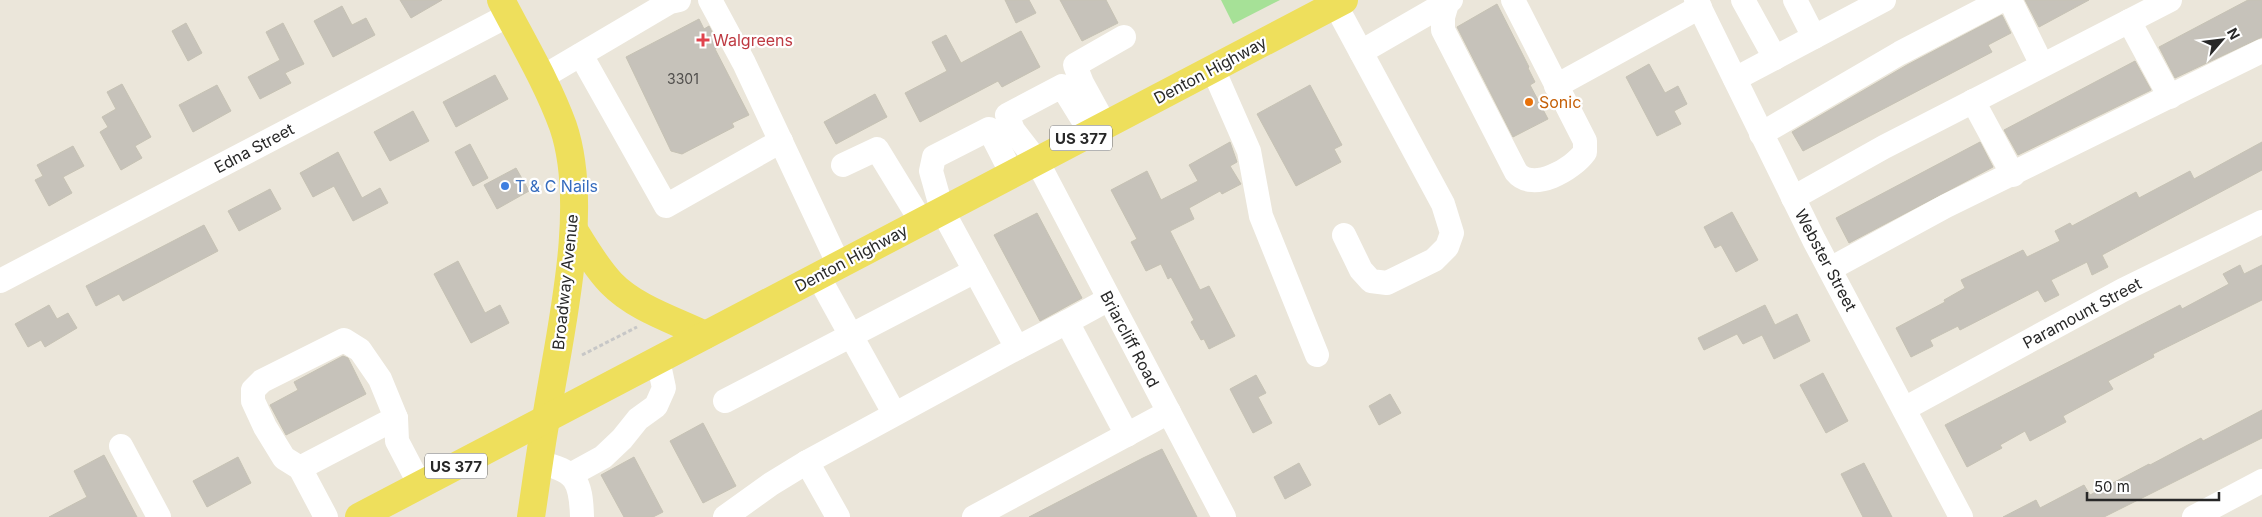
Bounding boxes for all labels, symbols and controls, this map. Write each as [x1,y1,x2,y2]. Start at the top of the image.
north arrow [2197,15,2247,65]
text: N [2224,25,2244,42]
place label: Walgreens [713,30,793,50]
street label: Denton Highway [1150,32,1270,108]
marker: Walgreens [697,34,709,46]
house number: 3301 [667,70,699,87]
place label: Sonic [1539,92,1581,112]
marker: Sonic [1523,96,1535,108]
street label: Edna Street [211,119,297,177]
road number: US 377 [1050,126,1112,150]
place label: T & C Nails [515,176,598,196]
marker: T & C Nails [499,180,511,192]
street label: Webster Street [1791,206,1861,314]
street label: Broadway Avenue [548,213,582,351]
street label: Denton Highway [791,220,911,296]
street label: Paramount Street [2019,273,2145,353]
street label: Briarcliff Road [1096,287,1164,391]
road number: US 377 [425,454,487,478]
scale bar [2087,470,2220,502]
text: 50 m [2094,477,2130,496]

